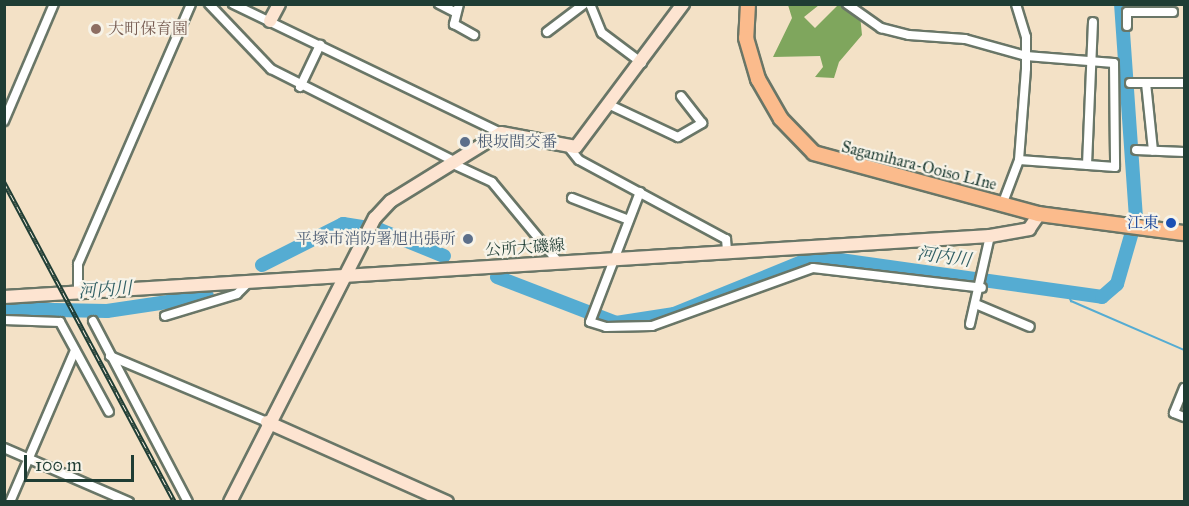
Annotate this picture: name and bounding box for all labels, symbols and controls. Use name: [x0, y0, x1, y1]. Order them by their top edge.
place label: 大町保育園: [108, 19, 188, 39]
marker: 大町保育園: [89, 22, 103, 36]
place label: 根坂間交番: [477, 132, 557, 152]
marker: 根坂間交番: [458, 135, 472, 149]
street label: Sagamihara-Ooiso LIne: [839, 137, 999, 195]
place label: 江東: [1127, 213, 1159, 233]
marker: 江東: [1164, 216, 1178, 230]
place label: 平塚市消防署旭出張所: [296, 229, 456, 249]
marker: 平塚市消防署旭出張所: [461, 232, 475, 246]
street label: 公所大磯線: [484, 236, 566, 260]
water label: 河内川: [916, 243, 972, 271]
water label: 河内川: [77, 277, 133, 303]
scale bar: [27, 443, 136, 481]
text: 100 m: [35, 454, 82, 476]

